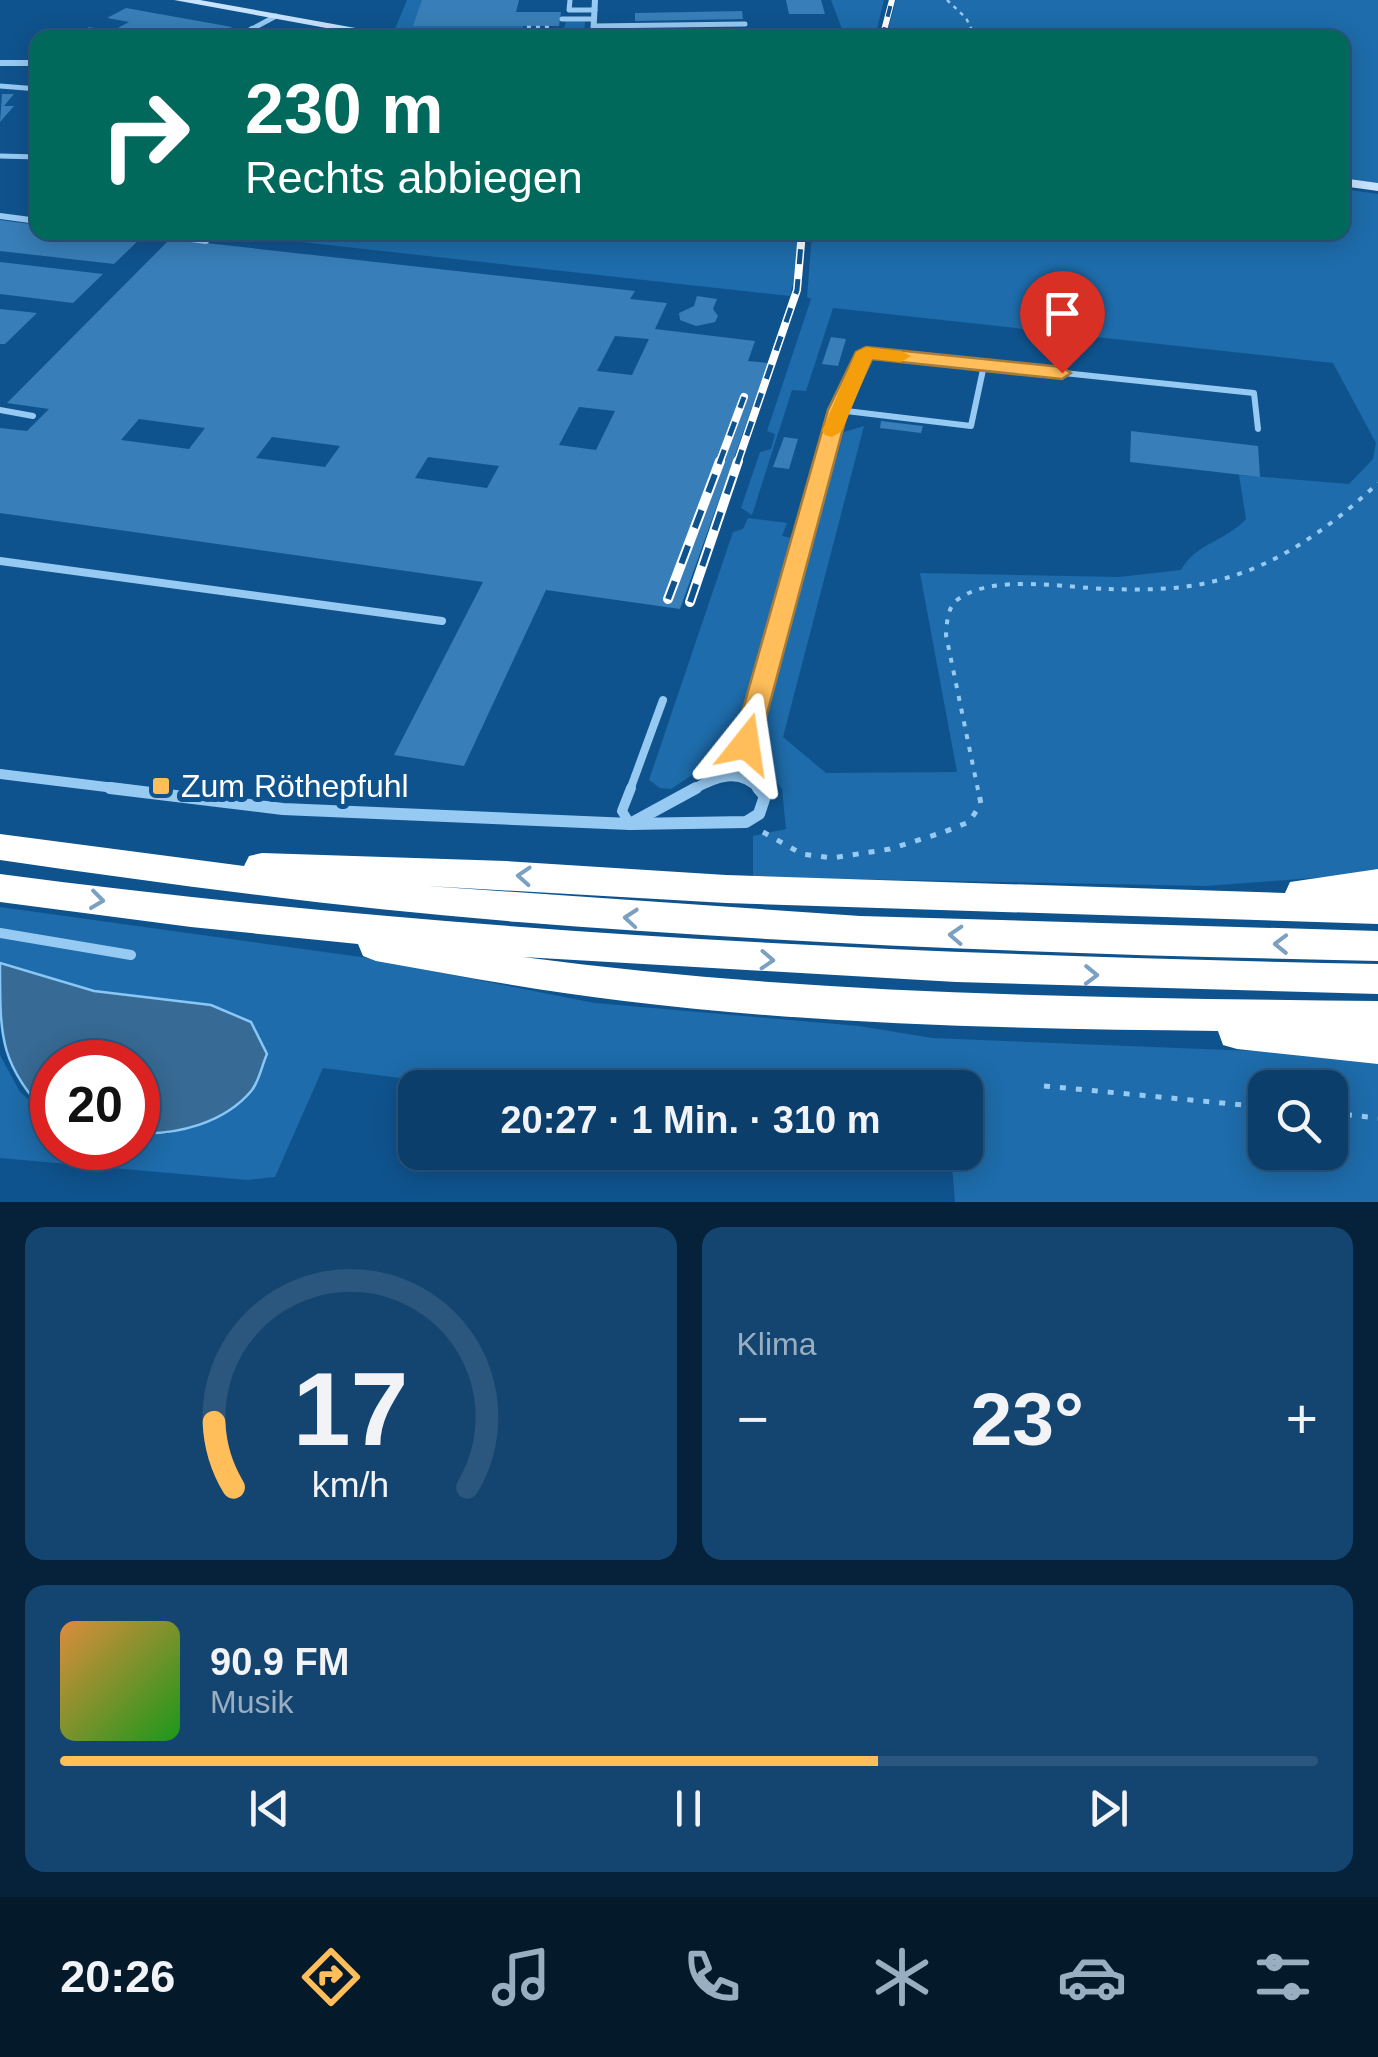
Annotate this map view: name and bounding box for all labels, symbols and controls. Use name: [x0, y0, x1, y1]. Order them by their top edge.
icon: right: [80, 70, 210, 200]
text: 230 m: [245, 70, 443, 148]
text: Rechts abbiegen: [245, 152, 583, 203]
pin: [1020, 271, 1105, 374]
icon: arrive: [1035, 286, 1090, 341]
position arrow: [694, 692, 798, 796]
place label: Zum Röthepfuhl: [181, 768, 409, 804]
marker: Zum Röthepfuhl: [150, 775, 172, 797]
one-way arrow: [515, 866, 531, 887]
one-way arrow: [89, 889, 105, 910]
one-way arrow: [623, 907, 639, 929]
one-way arrow: [947, 925, 963, 946]
one-way arrow: [1272, 933, 1288, 955]
one-way arrow: [759, 949, 775, 970]
one-way arrow: [1084, 964, 1100, 985]
speed limit sign: 20: [30, 1040, 160, 1170]
map controls: [1248, 1070, 1348, 1170]
button: search: [1248, 1070, 1348, 1170]
text: 20:27 · 1 Min. · 310 m: [500, 1099, 881, 1141]
text: Klima: [737, 1326, 817, 1362]
text: 17: [293, 1351, 409, 1467]
text: 23°: [971, 1377, 1084, 1461]
text: −: [737, 1388, 769, 1450]
text: +: [1286, 1388, 1318, 1450]
text: km/h: [312, 1465, 389, 1505]
text: 90.9 FM: [210, 1641, 349, 1683]
text: Musik: [210, 1684, 294, 1720]
icon: previous: [242, 1781, 297, 1836]
icon: pause: [661, 1781, 716, 1836]
icon: next: [1081, 1781, 1136, 1836]
icon: directions: [296, 1942, 366, 2012]
icon: music: [486, 1942, 556, 2012]
icon: phone: [677, 1942, 747, 2012]
icon: climate: [867, 1942, 937, 2012]
icon: car: [1057, 1942, 1127, 2012]
icon: filters: [1248, 1942, 1318, 2012]
text: 20:26: [60, 1951, 175, 2002]

